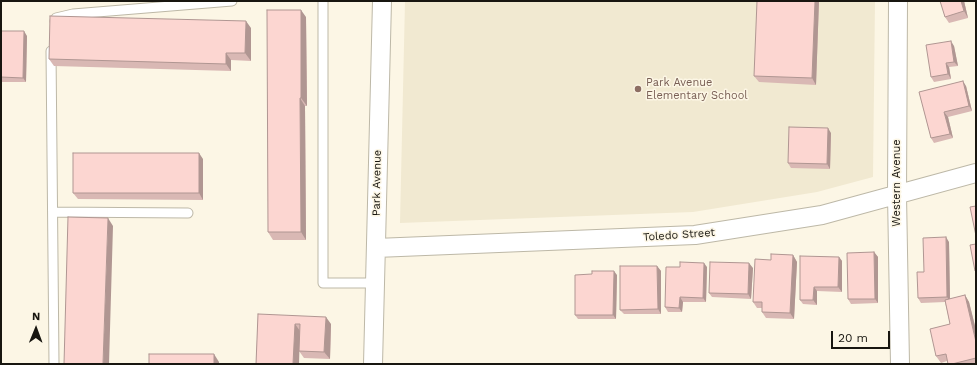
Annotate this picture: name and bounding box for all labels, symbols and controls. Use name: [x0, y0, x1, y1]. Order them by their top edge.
place label: Park Avenue Elementary School: [646, 76, 748, 102]
marker: Park Avenue Elementary School: [633, 84, 643, 94]
street label: Western Avenue: [890, 139, 904, 227]
street label: Park Avenue: [370, 150, 384, 216]
street label: Toledo Street: [643, 226, 715, 244]
north arrow: [16, 309, 56, 349]
text: N: [32, 310, 40, 323]
scale bar: [833, 323, 892, 349]
text: 20 m: [838, 331, 868, 345]

